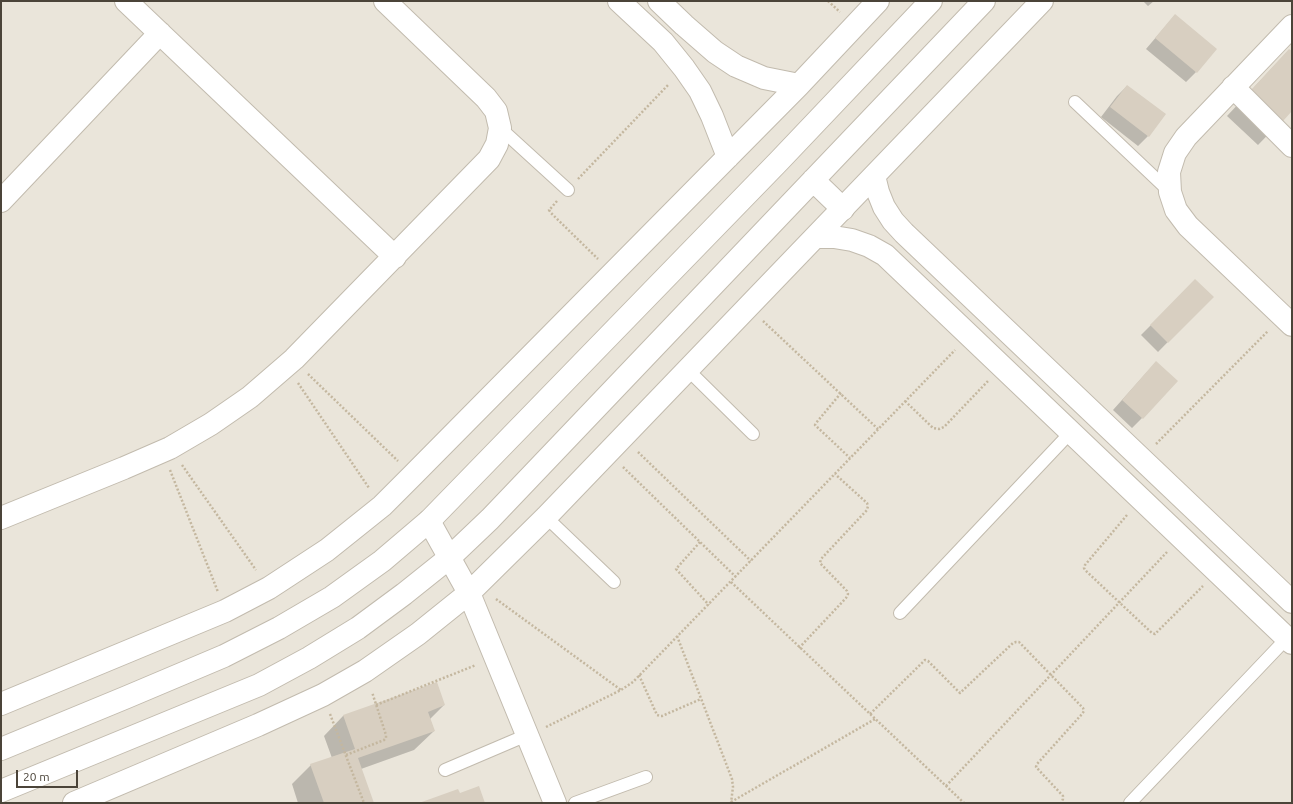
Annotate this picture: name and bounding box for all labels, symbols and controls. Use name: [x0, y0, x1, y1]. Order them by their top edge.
scale bar: [18, 762, 80, 788]
text: 20 m: [23, 770, 50, 783]

